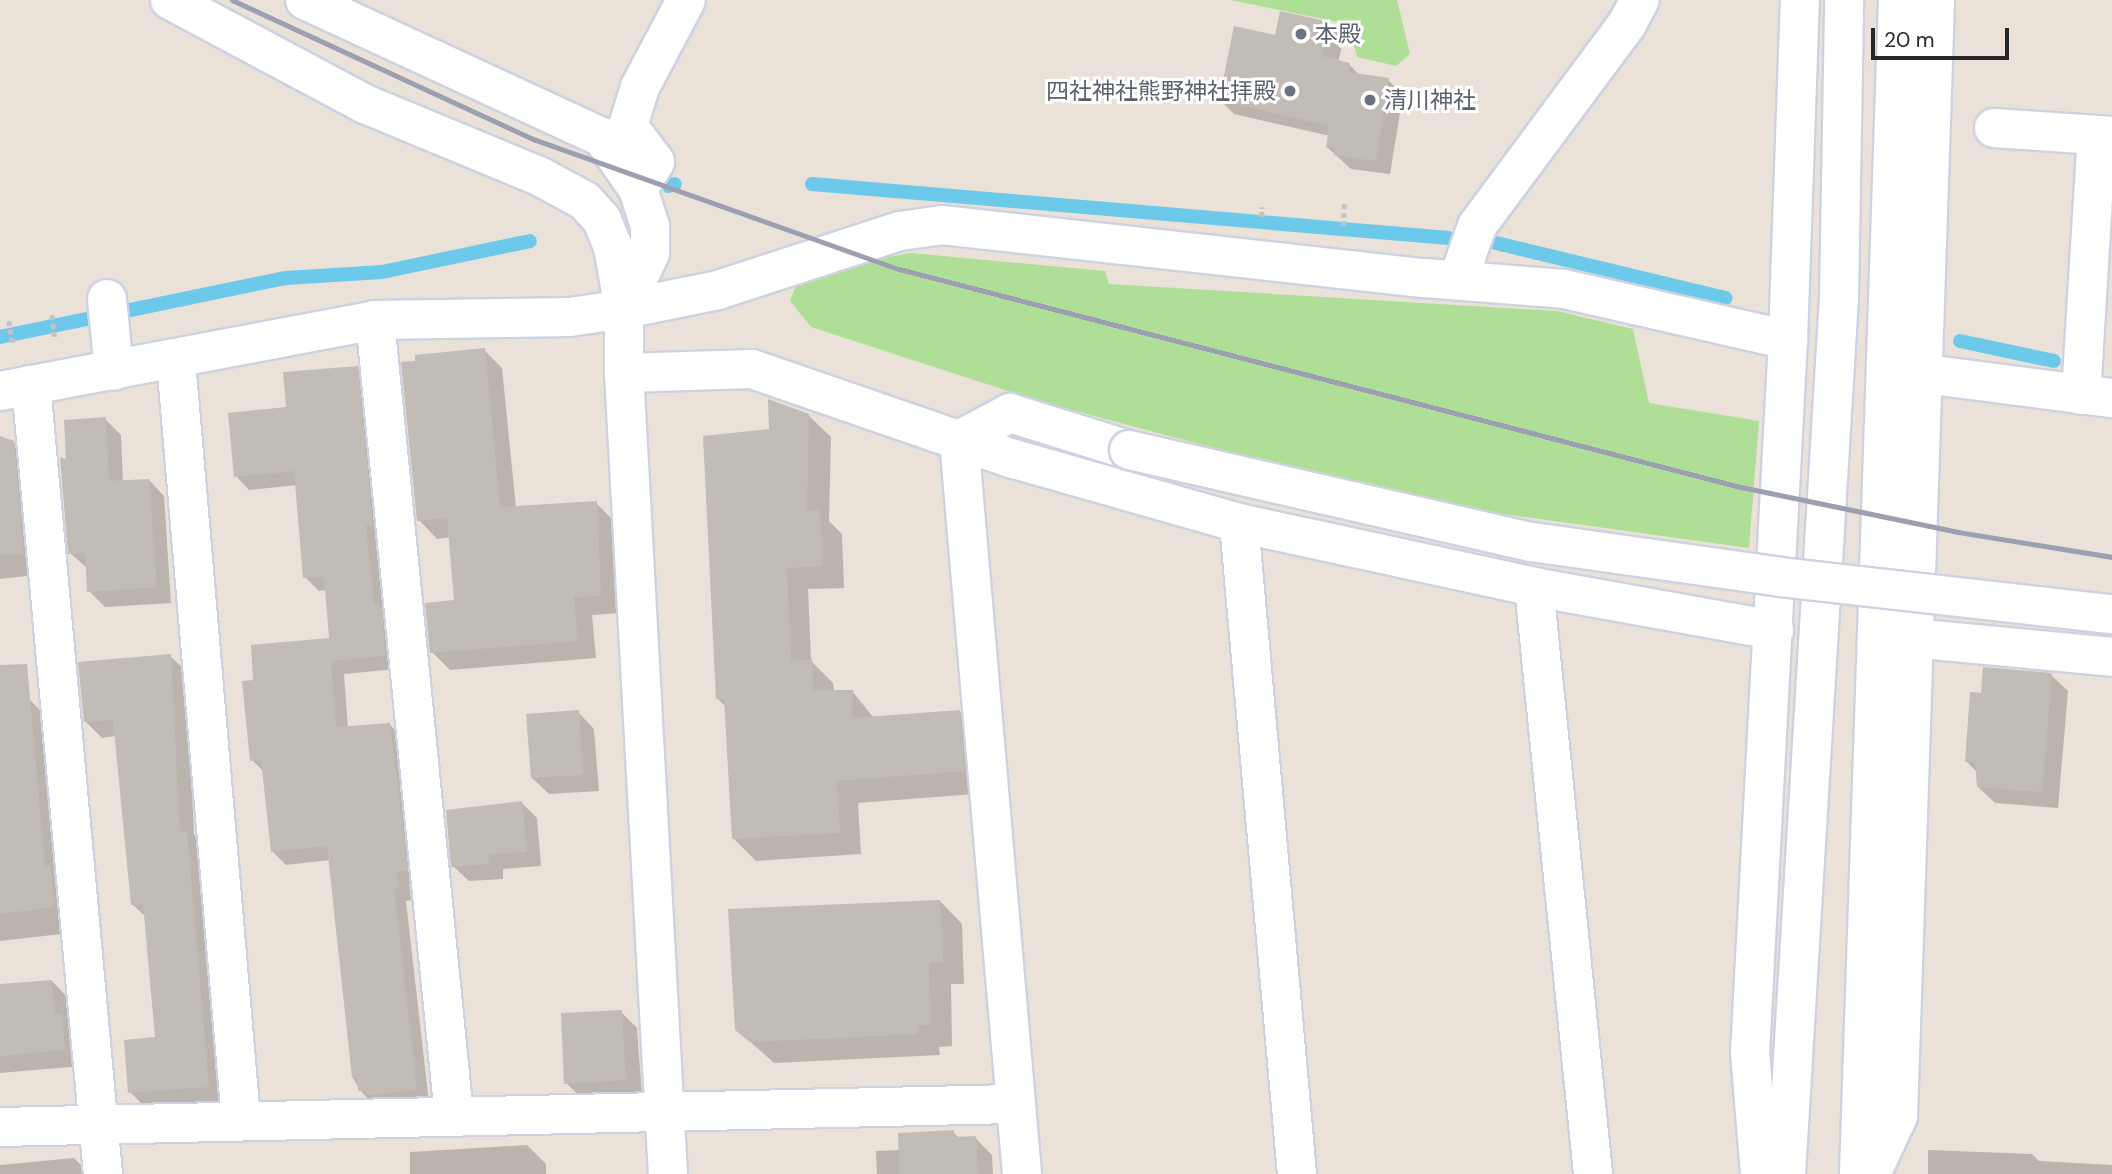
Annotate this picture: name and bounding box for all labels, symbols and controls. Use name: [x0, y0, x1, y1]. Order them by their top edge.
scale bar: [1874, 14, 2012, 58]
place label: 本殿: [1315, 20, 1361, 48]
marker: 本殿: [1293, 26, 1309, 42]
text: 20 m: [1884, 26, 1935, 54]
place label: 四社神社熊野神社拝殿: [1046, 77, 1276, 105]
marker: 四社神社熊野神社拝殿: [1282, 83, 1298, 99]
place label: 清川神社: [1384, 86, 1476, 114]
marker: 清川神社: [1362, 92, 1378, 108]

